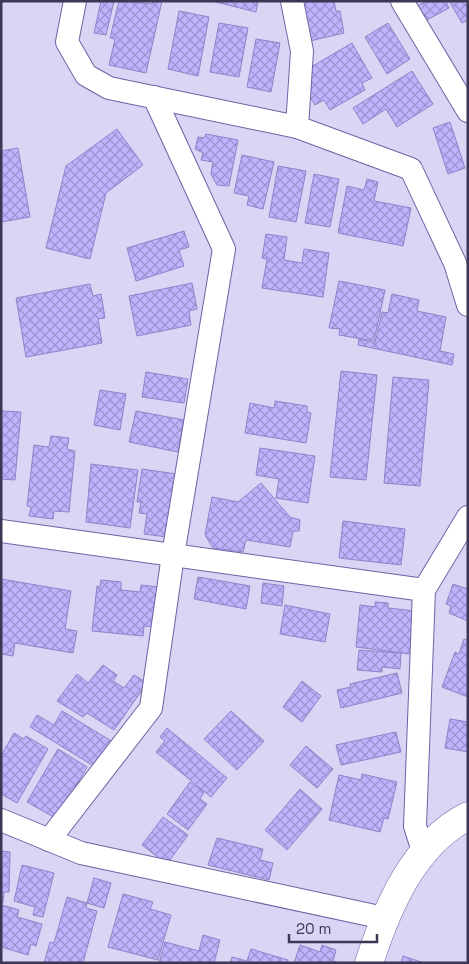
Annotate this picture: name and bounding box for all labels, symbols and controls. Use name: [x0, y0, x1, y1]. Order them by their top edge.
scale bar: [289, 912, 376, 944]
text: 20 m: [296, 919, 331, 938]

